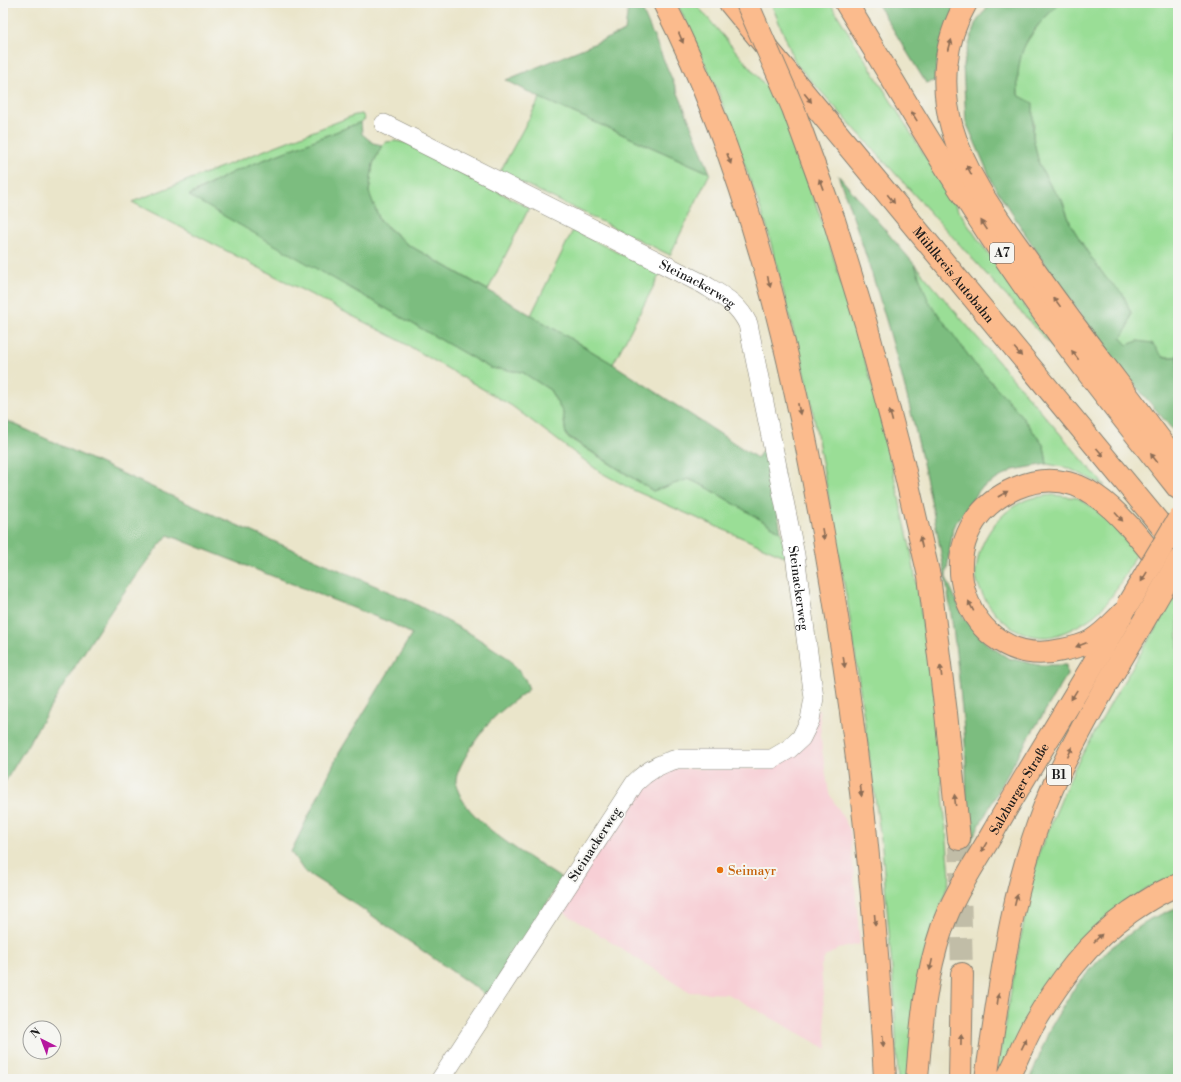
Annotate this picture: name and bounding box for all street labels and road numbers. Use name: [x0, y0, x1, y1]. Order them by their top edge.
street label: Mühlkreis Autobahn: [909, 224, 998, 327]
road number: A7: [990, 243, 1014, 263]
street label: Steinackerweg: [656, 256, 739, 312]
street label: Steinackerweg: [784, 544, 812, 632]
street label: Salzburger Straße: [986, 740, 1053, 838]
road number: B1: [1047, 765, 1071, 785]
street label: Steinackerweg: [565, 804, 625, 885]

